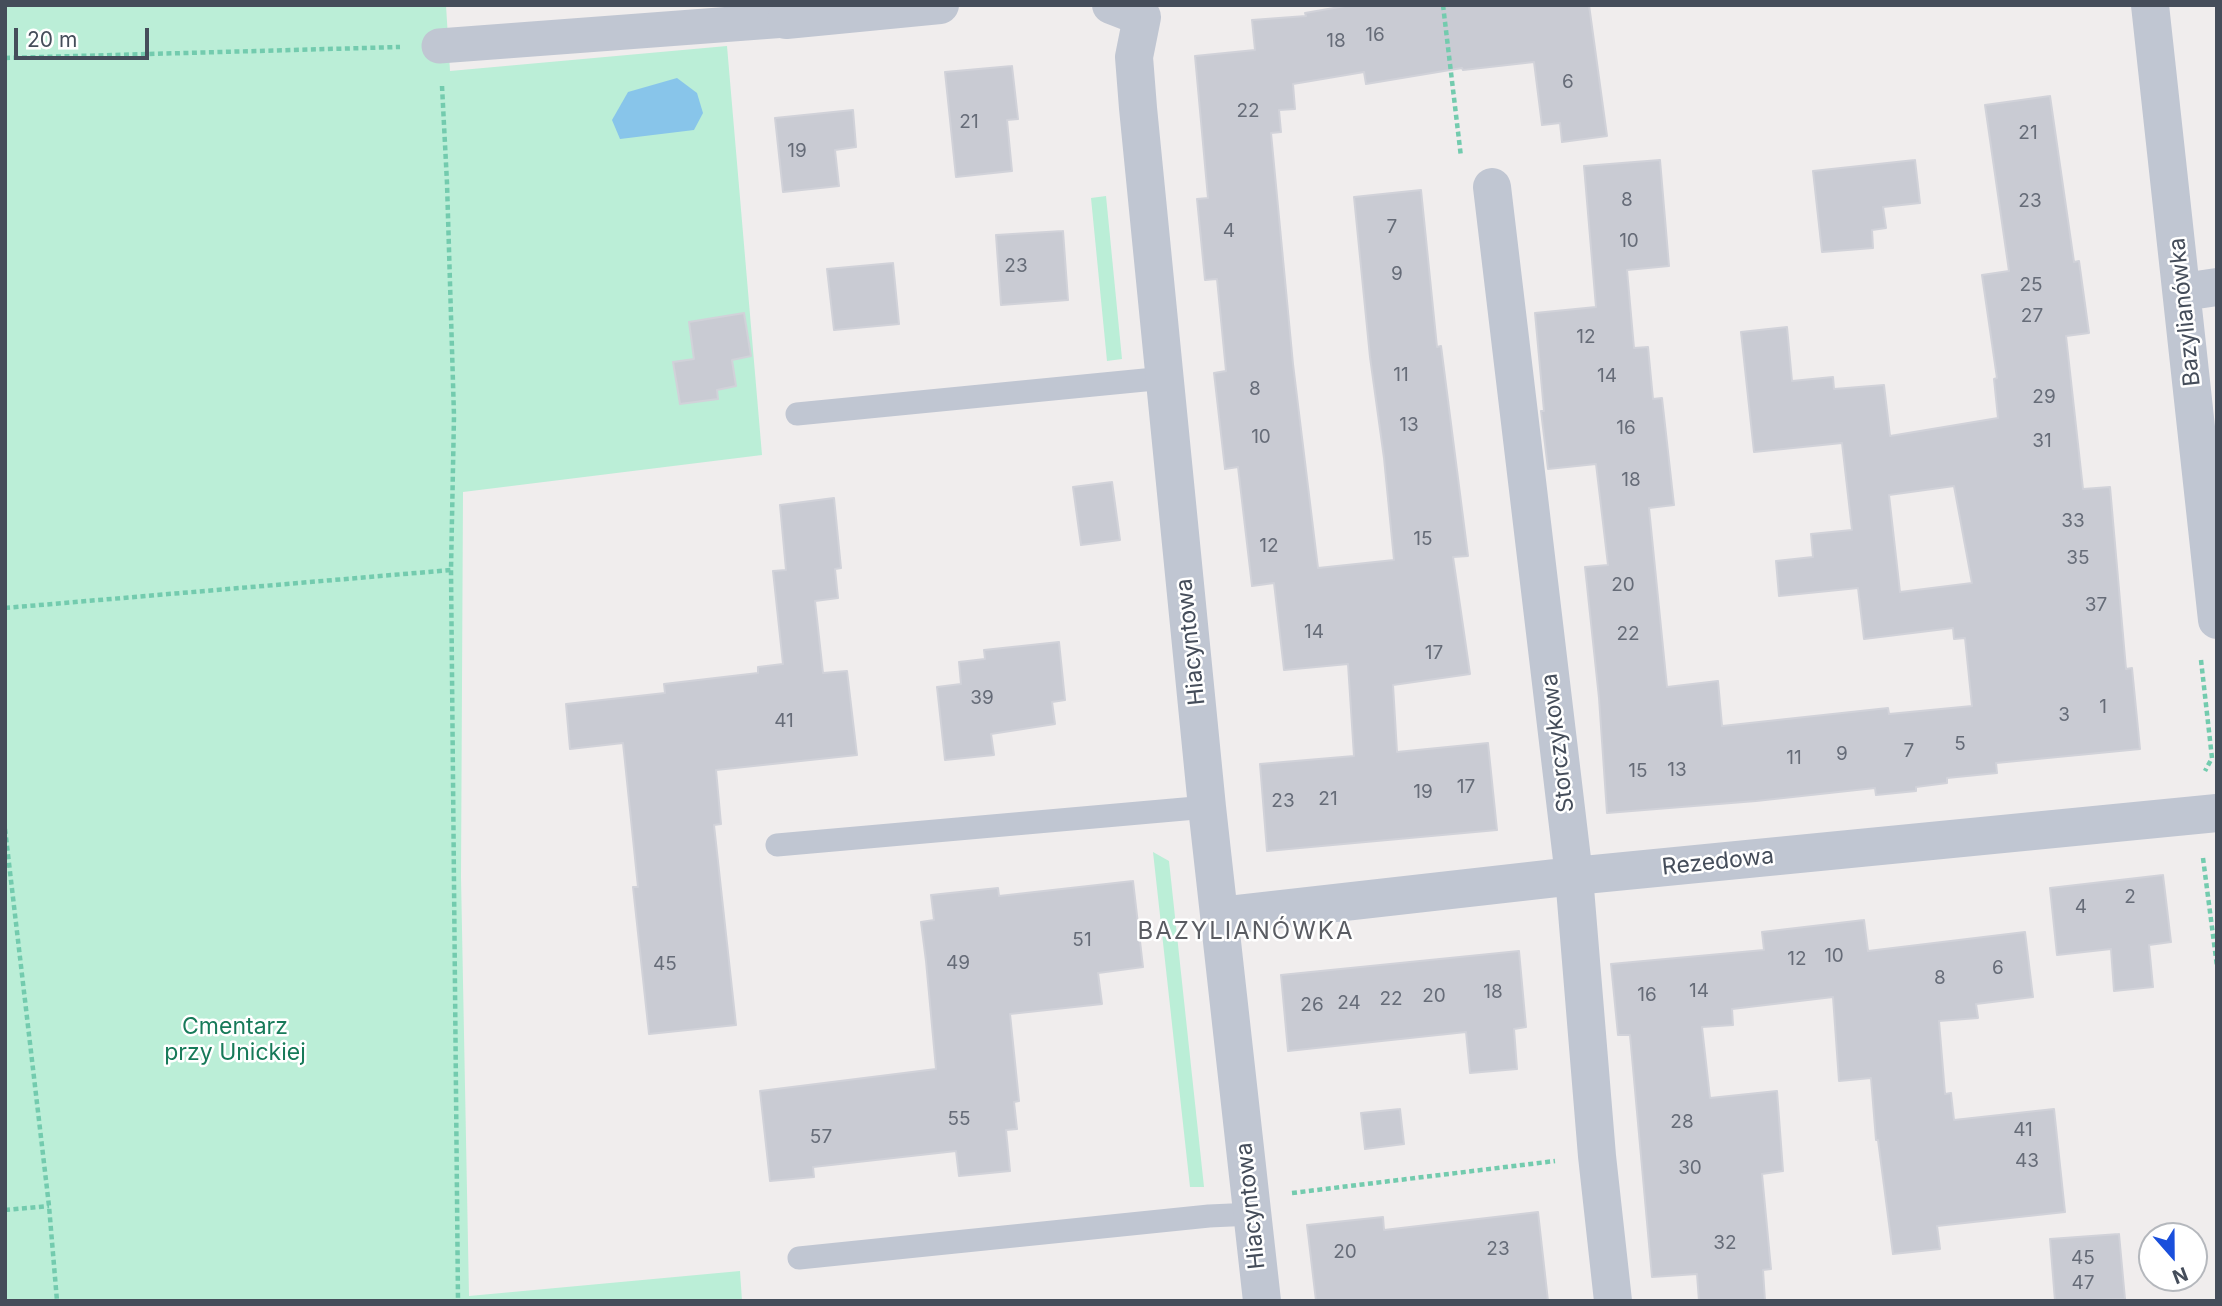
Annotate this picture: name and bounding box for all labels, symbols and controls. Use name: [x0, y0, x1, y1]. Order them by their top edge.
scale bar: [18, 14, 152, 58]
house number: 16: [1365, 24, 1385, 46]
text: 20 m: [27, 27, 77, 52]
house number: 18: [1326, 30, 1346, 52]
house number: 6: [1562, 71, 1574, 93]
house number: 22: [1236, 100, 1260, 122]
house number: 21: [959, 111, 979, 133]
house number: 21: [2018, 122, 2038, 144]
house number: 19: [787, 140, 807, 162]
house number: 8: [1621, 189, 1633, 211]
house number: 23: [2018, 190, 2042, 212]
house number: 7: [1387, 216, 1397, 238]
house number: 4: [1223, 220, 1235, 242]
house number: 10: [1619, 230, 1639, 252]
street label: Bazylianówka: [2163, 236, 2207, 388]
house number: 23: [1004, 255, 1028, 277]
house number: 9: [1391, 263, 1403, 285]
house number: 25: [2019, 274, 2043, 296]
house number: 27: [2021, 305, 2043, 327]
house number: 12: [1576, 326, 1596, 348]
house number: 11: [1393, 364, 1409, 386]
house number: 14: [1597, 365, 1617, 387]
house number: 8: [1249, 378, 1261, 400]
house number: 29: [2032, 386, 2056, 408]
house number: 13: [1399, 414, 1419, 436]
house number: 16: [1616, 417, 1636, 439]
house number: 10: [1251, 426, 1271, 448]
house number: 31: [2032, 430, 2052, 452]
house number: 18: [1621, 469, 1641, 491]
house number: 33: [2061, 510, 2085, 532]
house number: 15: [1413, 528, 1433, 550]
house number: 12: [1259, 535, 1279, 557]
house number: 35: [2066, 547, 2090, 569]
house number: 20: [1611, 574, 1635, 596]
street label: Hiacyntowa: [1171, 577, 1211, 707]
house number: 37: [2085, 594, 2107, 616]
house number: 14: [1304, 621, 1324, 643]
house number: 22: [1616, 623, 1640, 645]
house number: 17: [1425, 642, 1443, 664]
street label: Storczykowa: [1536, 672, 1580, 814]
house number: 39: [970, 687, 994, 709]
house number: 1: [2099, 696, 2107, 718]
house number: 3: [2058, 704, 2070, 726]
house number: 41: [774, 710, 794, 732]
house number: 5: [1954, 733, 1966, 755]
house number: 7: [1904, 740, 1914, 762]
house number: 9: [1836, 743, 1848, 765]
house number: 11: [1786, 747, 1802, 769]
house number: 13: [1667, 759, 1687, 781]
house number: 15: [1628, 760, 1648, 782]
house number: 17: [1457, 776, 1475, 798]
house number: 19: [1413, 781, 1433, 803]
house number: 21: [1318, 788, 1338, 810]
house number: 23: [1271, 790, 1295, 812]
street label: Rezedowa: [1661, 842, 1775, 882]
house number: 2: [2124, 886, 2136, 908]
house number: 4: [2075, 896, 2087, 918]
district label: BAZYLIANÓWKA: [1139, 918, 1353, 946]
house number: 51: [1072, 929, 1092, 951]
house number: 10: [1824, 945, 1844, 967]
house number: 12: [1787, 948, 1807, 970]
house number: 49: [946, 952, 970, 974]
house number: 45: [653, 953, 677, 975]
house number: 6: [1992, 957, 2004, 979]
house number: 8: [1934, 967, 1946, 989]
house number: 14: [1689, 980, 1709, 1002]
house number: 18: [1483, 981, 1503, 1003]
house number: 16: [1637, 984, 1657, 1006]
house number: 20: [1422, 985, 1446, 1007]
house number: 22: [1379, 988, 1403, 1010]
house number: 24: [1337, 992, 1361, 1014]
house number: 26: [1300, 994, 1324, 1016]
park label: Cmentarz przy Unickiej: [164, 1013, 306, 1067]
house number: 55: [947, 1108, 971, 1130]
house number: 28: [1670, 1111, 1694, 1133]
house number: 41: [2013, 1119, 2033, 1141]
house number: 57: [810, 1126, 832, 1148]
street label: Hiacyntowa: [1231, 1141, 1271, 1271]
house number: 43: [2015, 1150, 2039, 1172]
house number: 30: [1678, 1157, 1702, 1179]
north arrow: [2138, 1222, 2208, 1292]
house number: 32: [1713, 1232, 1737, 1254]
house number: 23: [1486, 1238, 1510, 1260]
house number: 20: [1333, 1241, 1357, 1263]
house number: 45: [2071, 1247, 2095, 1269]
text: N: [2169, 1262, 2191, 1289]
house number: 47: [2071, 1272, 2095, 1294]

